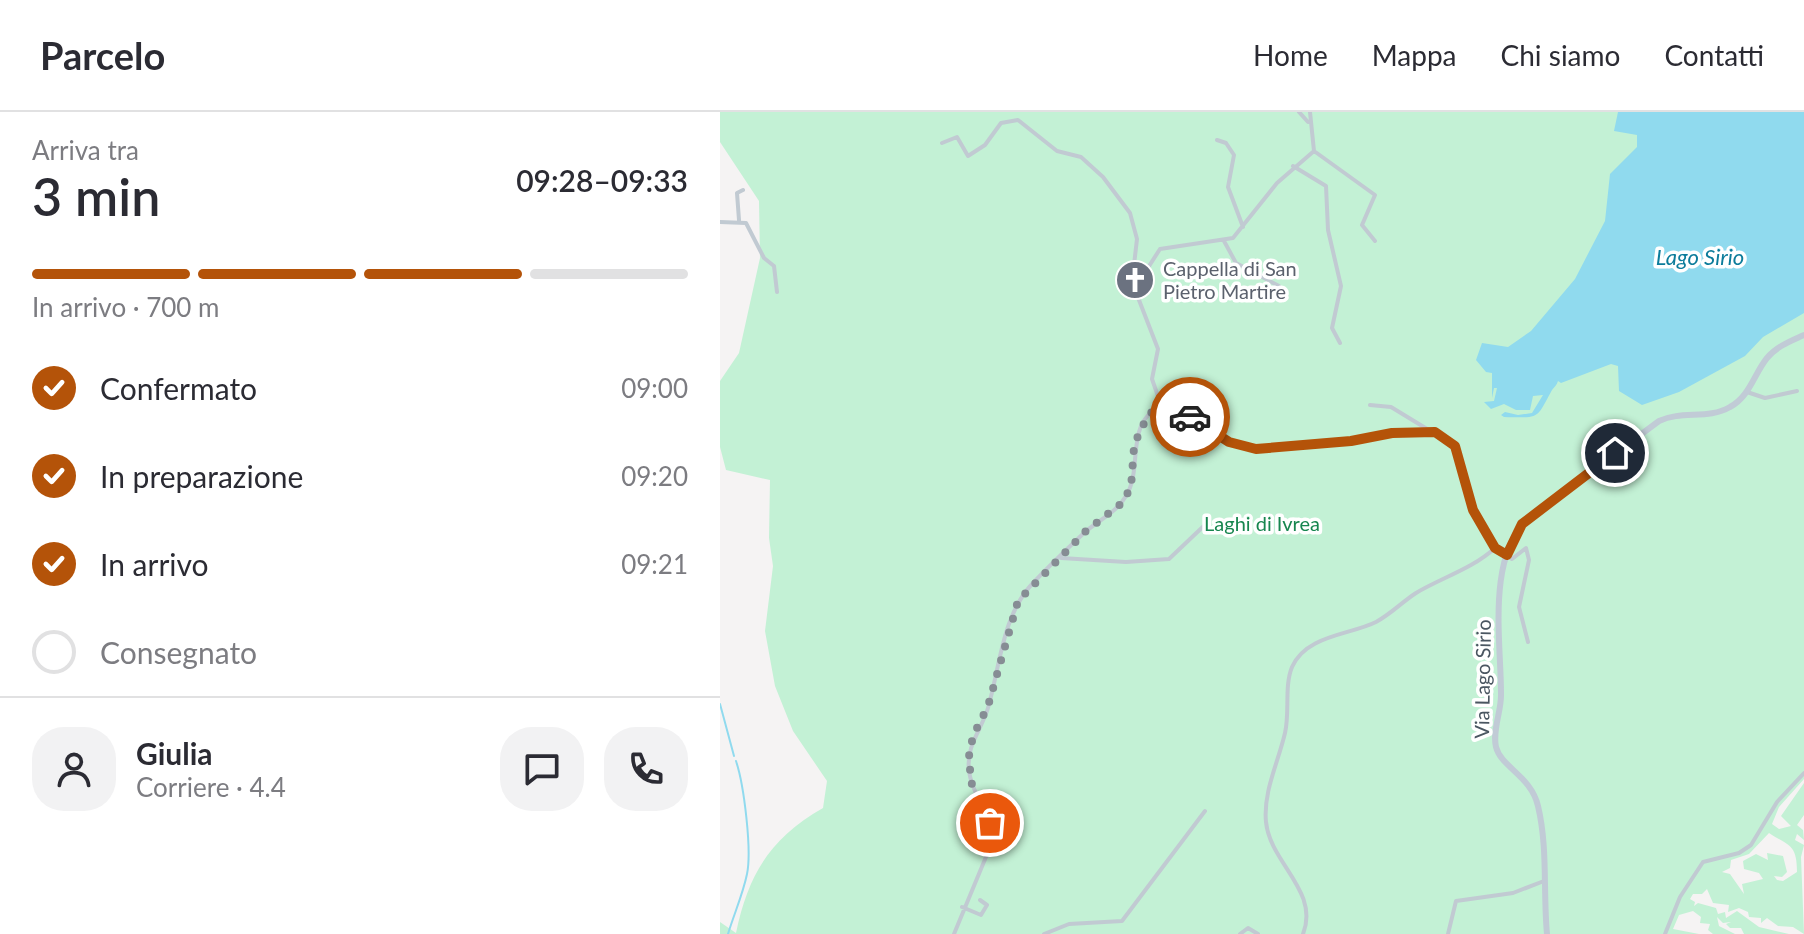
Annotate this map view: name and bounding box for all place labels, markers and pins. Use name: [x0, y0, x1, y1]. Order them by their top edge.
place label: Cappella di San Pietro Martire: [1163, 256, 1297, 303]
church icon: Cappella di San Pietro Martire: [1114, 259, 1156, 301]
pin: [1581, 419, 1649, 487]
pin: [956, 789, 1024, 857]

